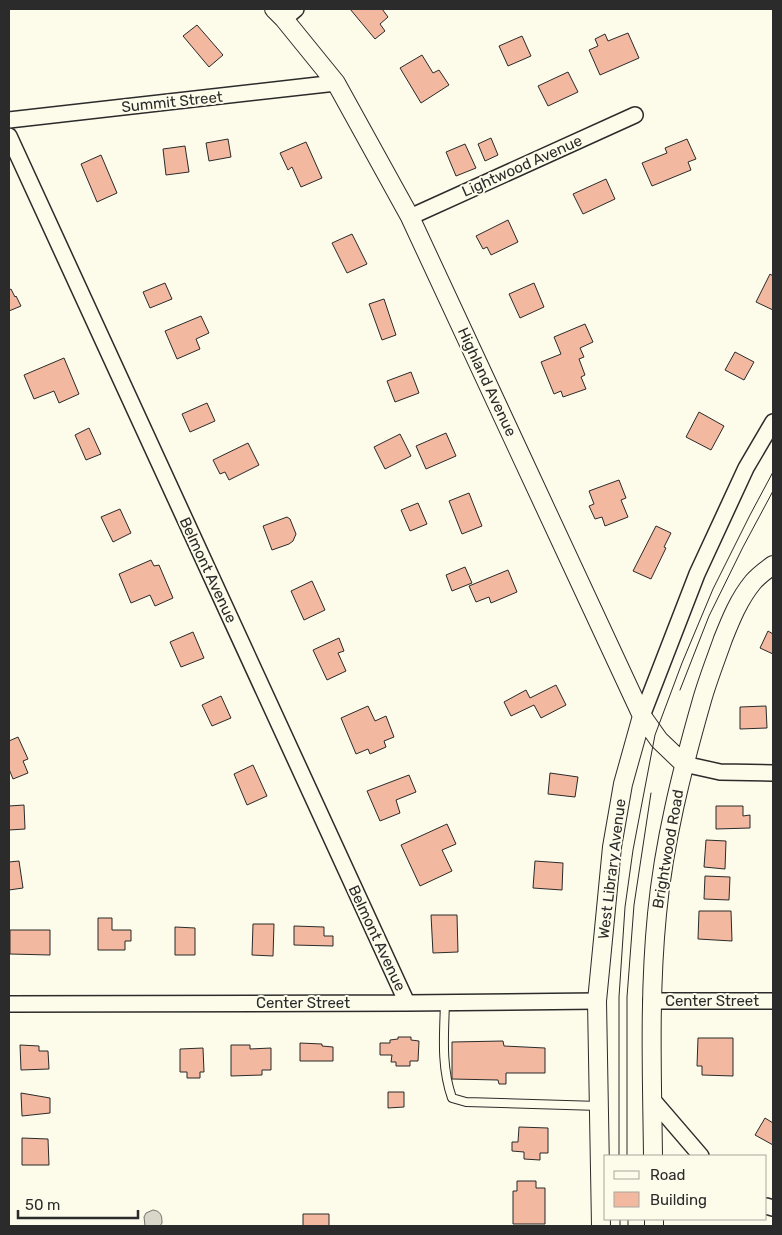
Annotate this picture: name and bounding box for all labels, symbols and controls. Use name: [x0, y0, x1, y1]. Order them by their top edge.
street label: Summit Street: [121, 88, 224, 116]
street label: Lightwood Avenue: [459, 131, 585, 201]
street label: Highland Avenue: [454, 325, 520, 439]
street label: Belmont Avenue: [176, 514, 240, 626]
street label: Brightwood Road: [649, 788, 687, 910]
street label: West Library Avenue: [594, 798, 630, 940]
street label: Belmont Avenue: [345, 882, 409, 994]
street label: Center Street: [665, 992, 759, 1010]
street label: Center Street: [256, 994, 350, 1012]
legend: [604, 1155, 767, 1220]
text: Road: [650, 1166, 686, 1184]
scale bar: [18, 1188, 138, 1220]
text: Building: [650, 1191, 707, 1209]
text: 50 m: [25, 1196, 60, 1214]

